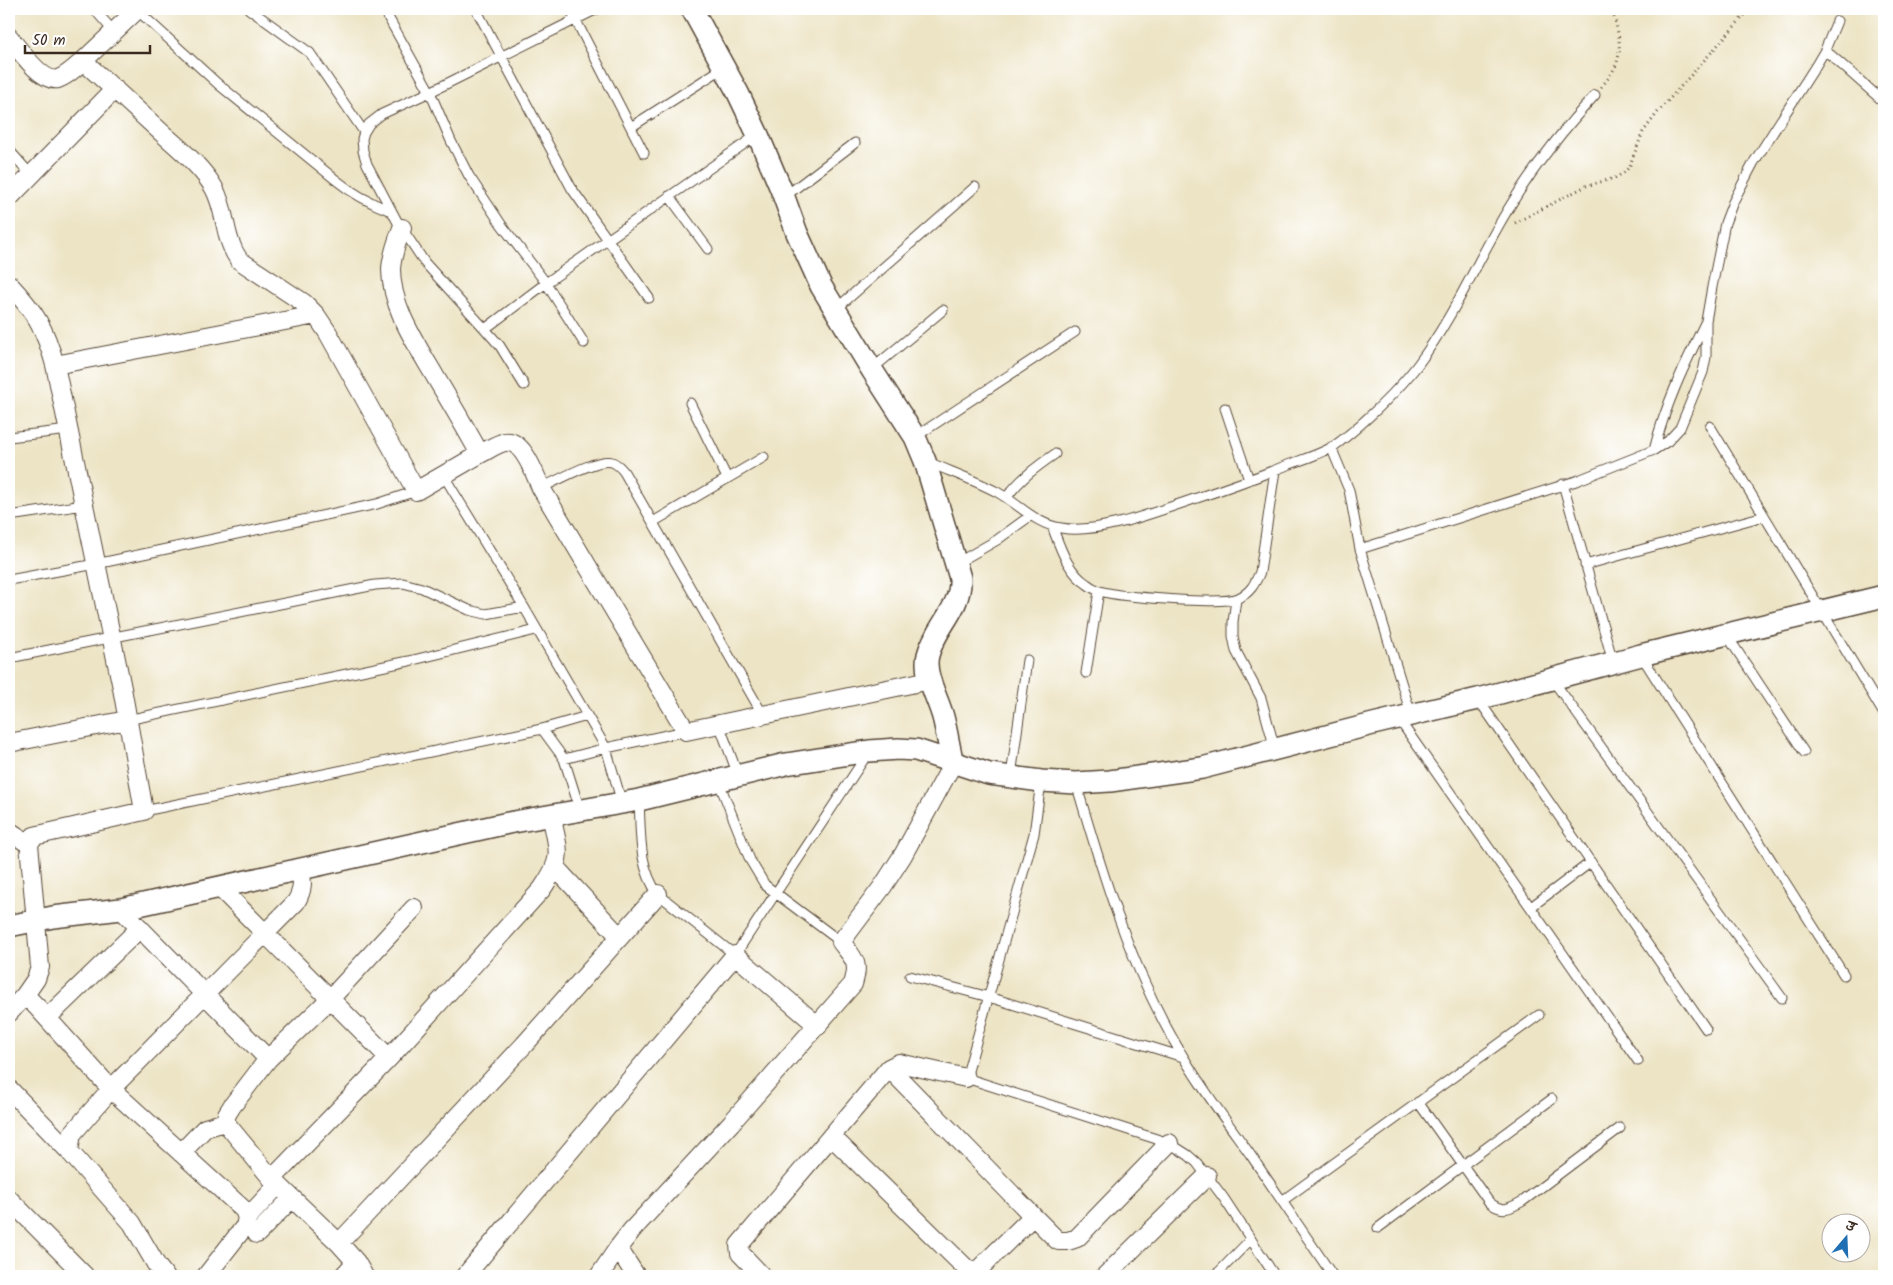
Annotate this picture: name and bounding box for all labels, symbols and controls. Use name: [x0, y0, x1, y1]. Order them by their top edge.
scale bar: [25, 22, 150, 54]
text: 50 m: [32, 29, 66, 53]
north arrow: [1820, 1212, 1870, 1262]
text: उ: [1842, 1215, 1861, 1240]

